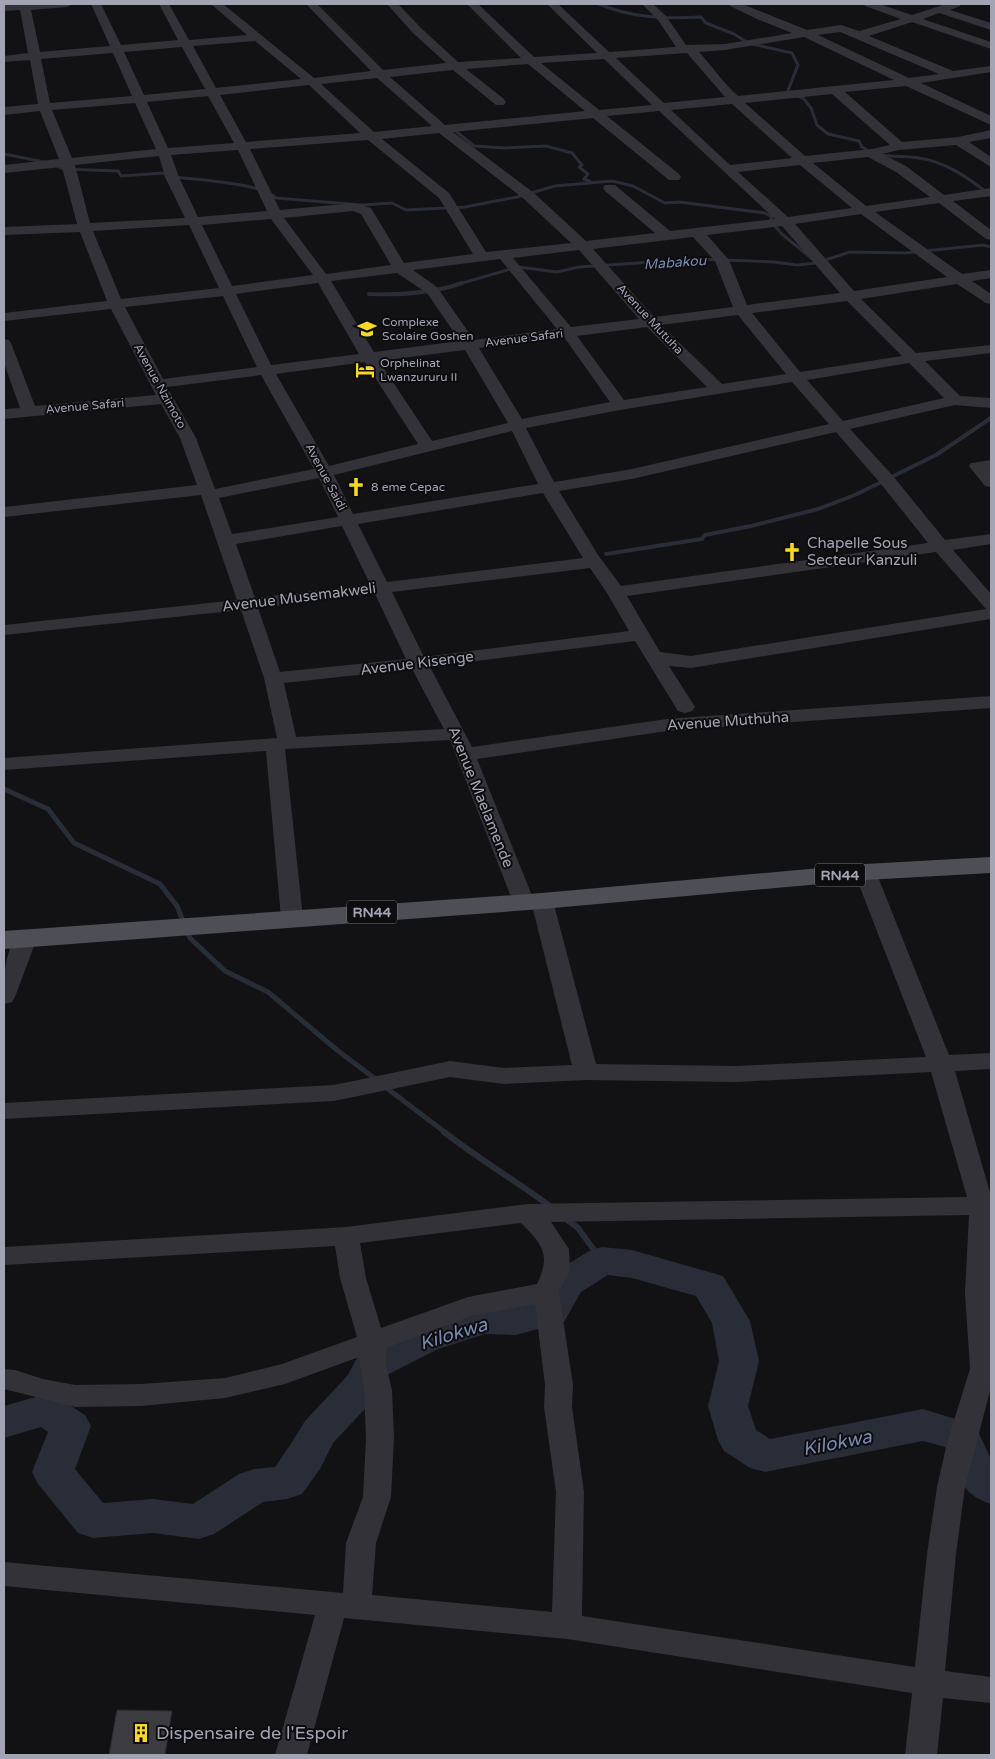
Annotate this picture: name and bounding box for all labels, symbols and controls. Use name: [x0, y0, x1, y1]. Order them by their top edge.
water label: Mabakou: [643, 252, 708, 273]
street label: Avenue Mutuha: [614, 281, 686, 357]
place label: Complexe Scolaire Goshen: [382, 315, 474, 343]
school or university icon: Complexe Scolaire Goshen: [356, 318, 378, 340]
street label: Avenue Safari: [484, 326, 564, 350]
street label: Avenue Nzimoto: [131, 341, 189, 431]
place label: Orphelinat Lwanzururu II: [380, 356, 457, 384]
hotel icon: Orphelinat Lwanzururu II: [354, 359, 376, 381]
street label: Avenue Safari: [45, 396, 125, 416]
street label: Avenue Saidi: [303, 441, 349, 513]
church icon: 8 eme Cepac: [345, 476, 367, 498]
place label: 8 eme Cepac: [371, 480, 445, 494]
place label: Chapelle Sous Secteur Kanzuli: [807, 534, 917, 569]
church icon: Chapelle Sous Secteur Kanzuli: [781, 541, 803, 563]
street label: Avenue Musemakweli: [221, 579, 377, 615]
street label: Avenue Kisenge: [359, 647, 475, 679]
street label: Avenue Muthuha: [666, 708, 790, 734]
street label: Avenue Maelamende: [444, 724, 518, 870]
road number: RN44: [815, 864, 865, 886]
road number: RN44: [347, 900, 397, 924]
water label: Kilokwa: [417, 1313, 491, 1355]
water label: Kilokwa: [801, 1425, 875, 1460]
building icon: Dispensaire de l'Espoir: [130, 1722, 152, 1744]
place label: Dispensaire de l'Espoir: [156, 1722, 348, 1744]

